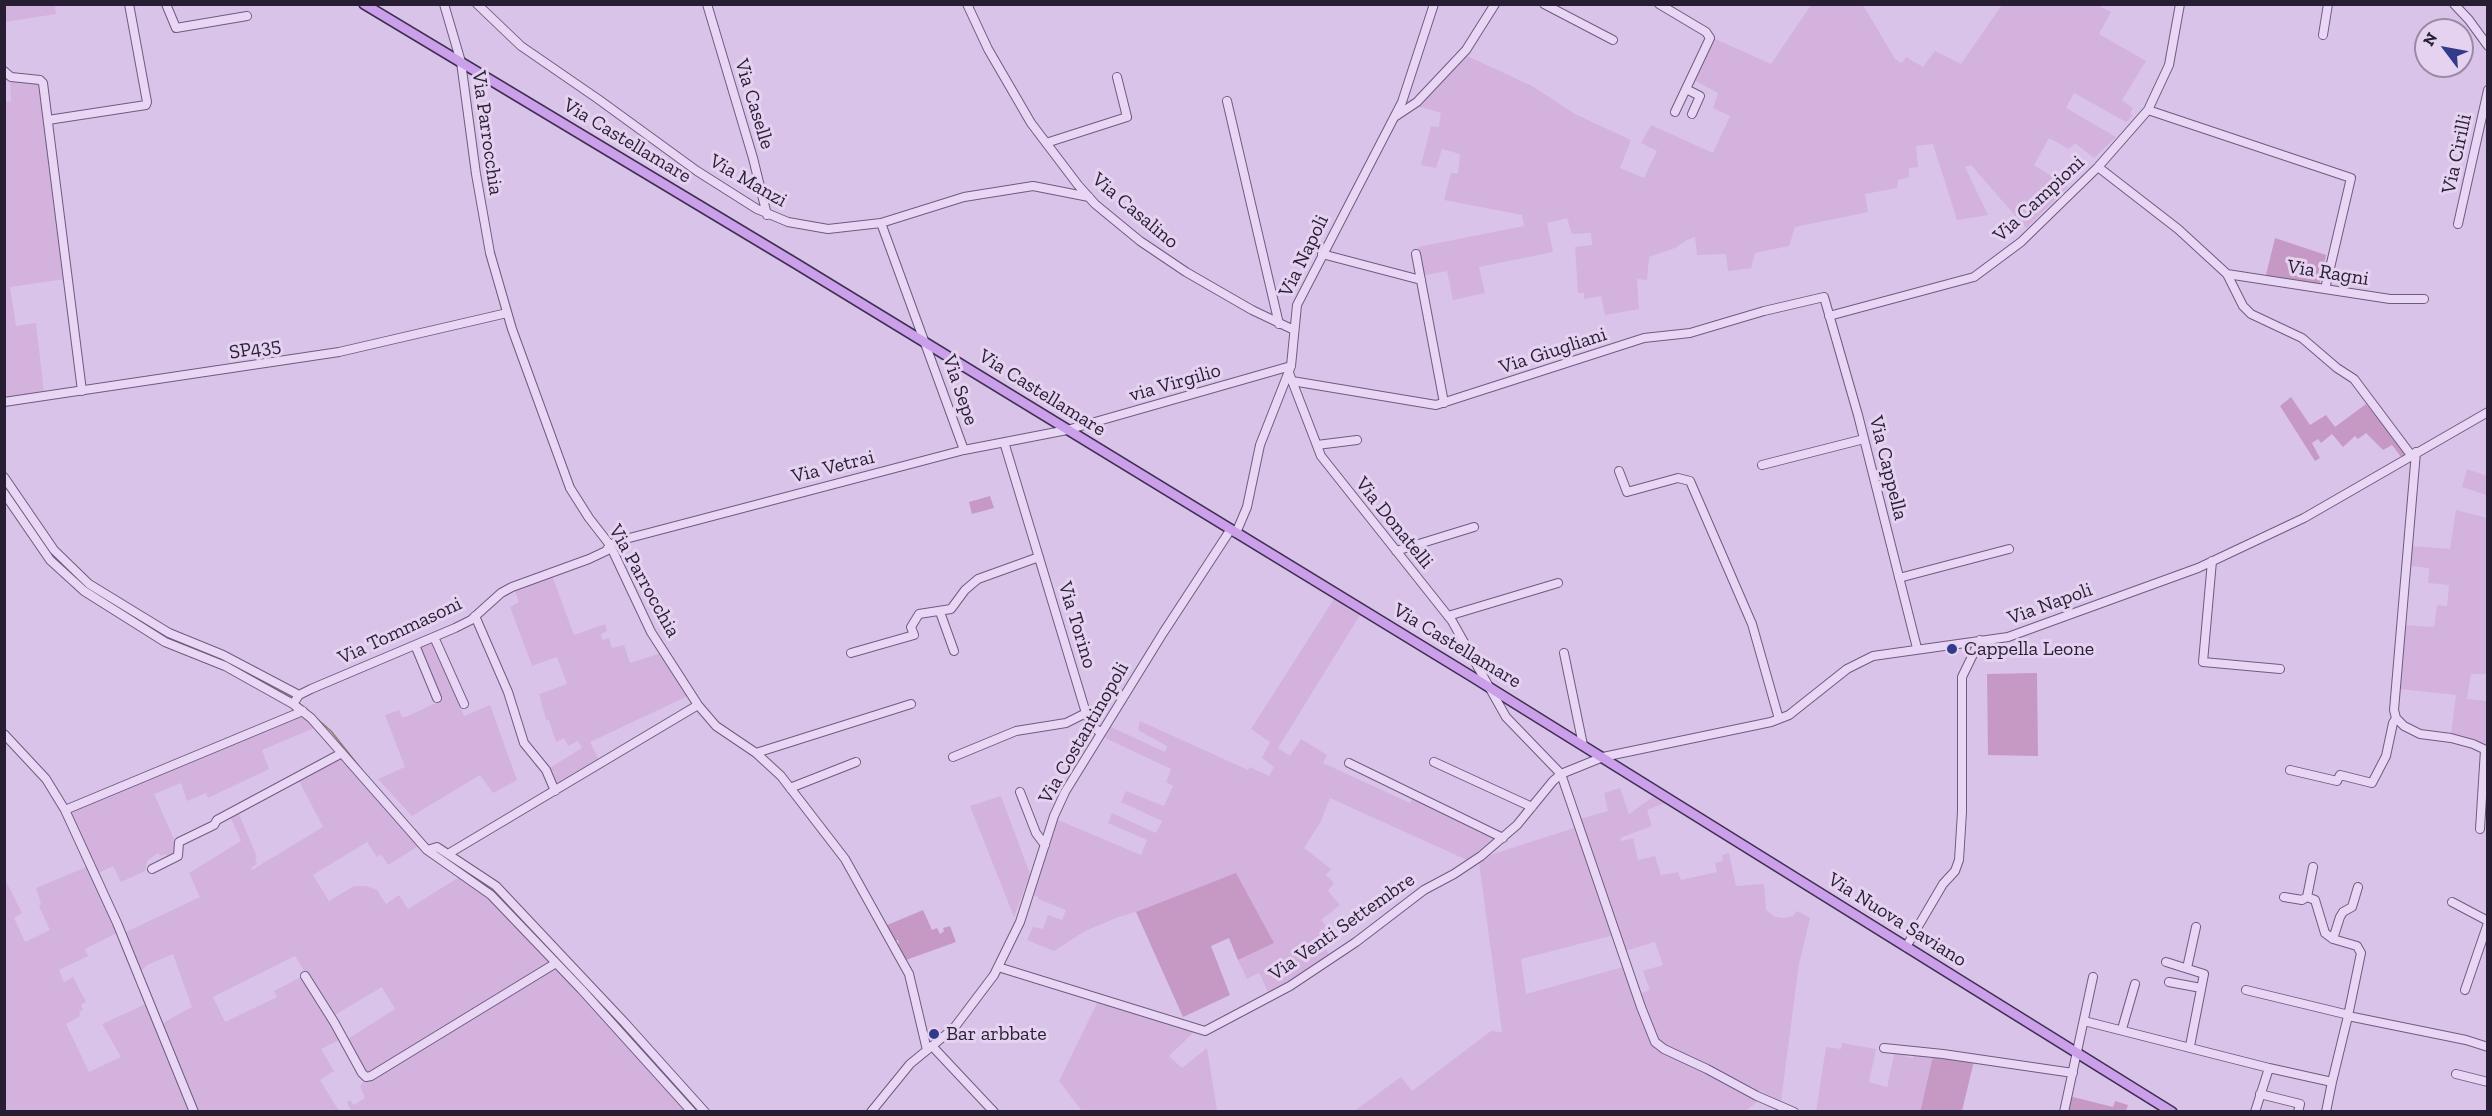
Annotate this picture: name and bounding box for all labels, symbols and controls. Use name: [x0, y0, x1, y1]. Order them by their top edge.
north arrow: [2414, 18, 2474, 78]
text: N: [2419, 29, 2441, 49]
street label: Via Caselle: [729, 56, 779, 152]
street label: Via Parrocchia: [466, 69, 508, 197]
street label: Via Castellamare: [558, 93, 696, 189]
street label: Via Cirilli: [2437, 112, 2477, 196]
street label: Via Manzi: [705, 149, 791, 213]
street label: Via Campioni: [1988, 151, 2090, 247]
street label: Via Casalino: [1087, 168, 1183, 254]
street label: Via Napoli: [1274, 211, 1334, 301]
street label: Via Ragni: [2285, 255, 2371, 291]
street label: Via Giugliani: [1496, 322, 1610, 380]
street label: SP435: [227, 333, 283, 365]
street label: Via Castellamare: [974, 344, 1110, 442]
street label: Via Sepe: [937, 352, 983, 428]
street label: via Virgilio: [1126, 358, 1224, 408]
street label: Via Cappella: [1863, 413, 1913, 523]
street label: Via Vetrai: [789, 445, 877, 489]
street label: Via Donatelli: [1350, 472, 1438, 574]
street label: Via Parrocchia: [603, 520, 685, 642]
street label: Via Napoli: [2004, 578, 2096, 630]
street label: Via Torino: [1052, 579, 1102, 671]
street label: Via Tommasoni: [334, 592, 466, 670]
street label: Via Castellamare: [1388, 598, 1526, 694]
place label: Cappella Leone: [1964, 637, 2094, 661]
marker: Cappella Leone: [1945, 642, 1959, 656]
street label: Via Costantinopoli: [1034, 658, 1134, 808]
street label: Via Venti Settembre: [1264, 868, 1420, 986]
street label: Via Nuova Saviano: [1823, 868, 1971, 972]
place label: Bar arbbate: [946, 1022, 1047, 1046]
marker: Bar arbbate: [927, 1027, 941, 1041]

